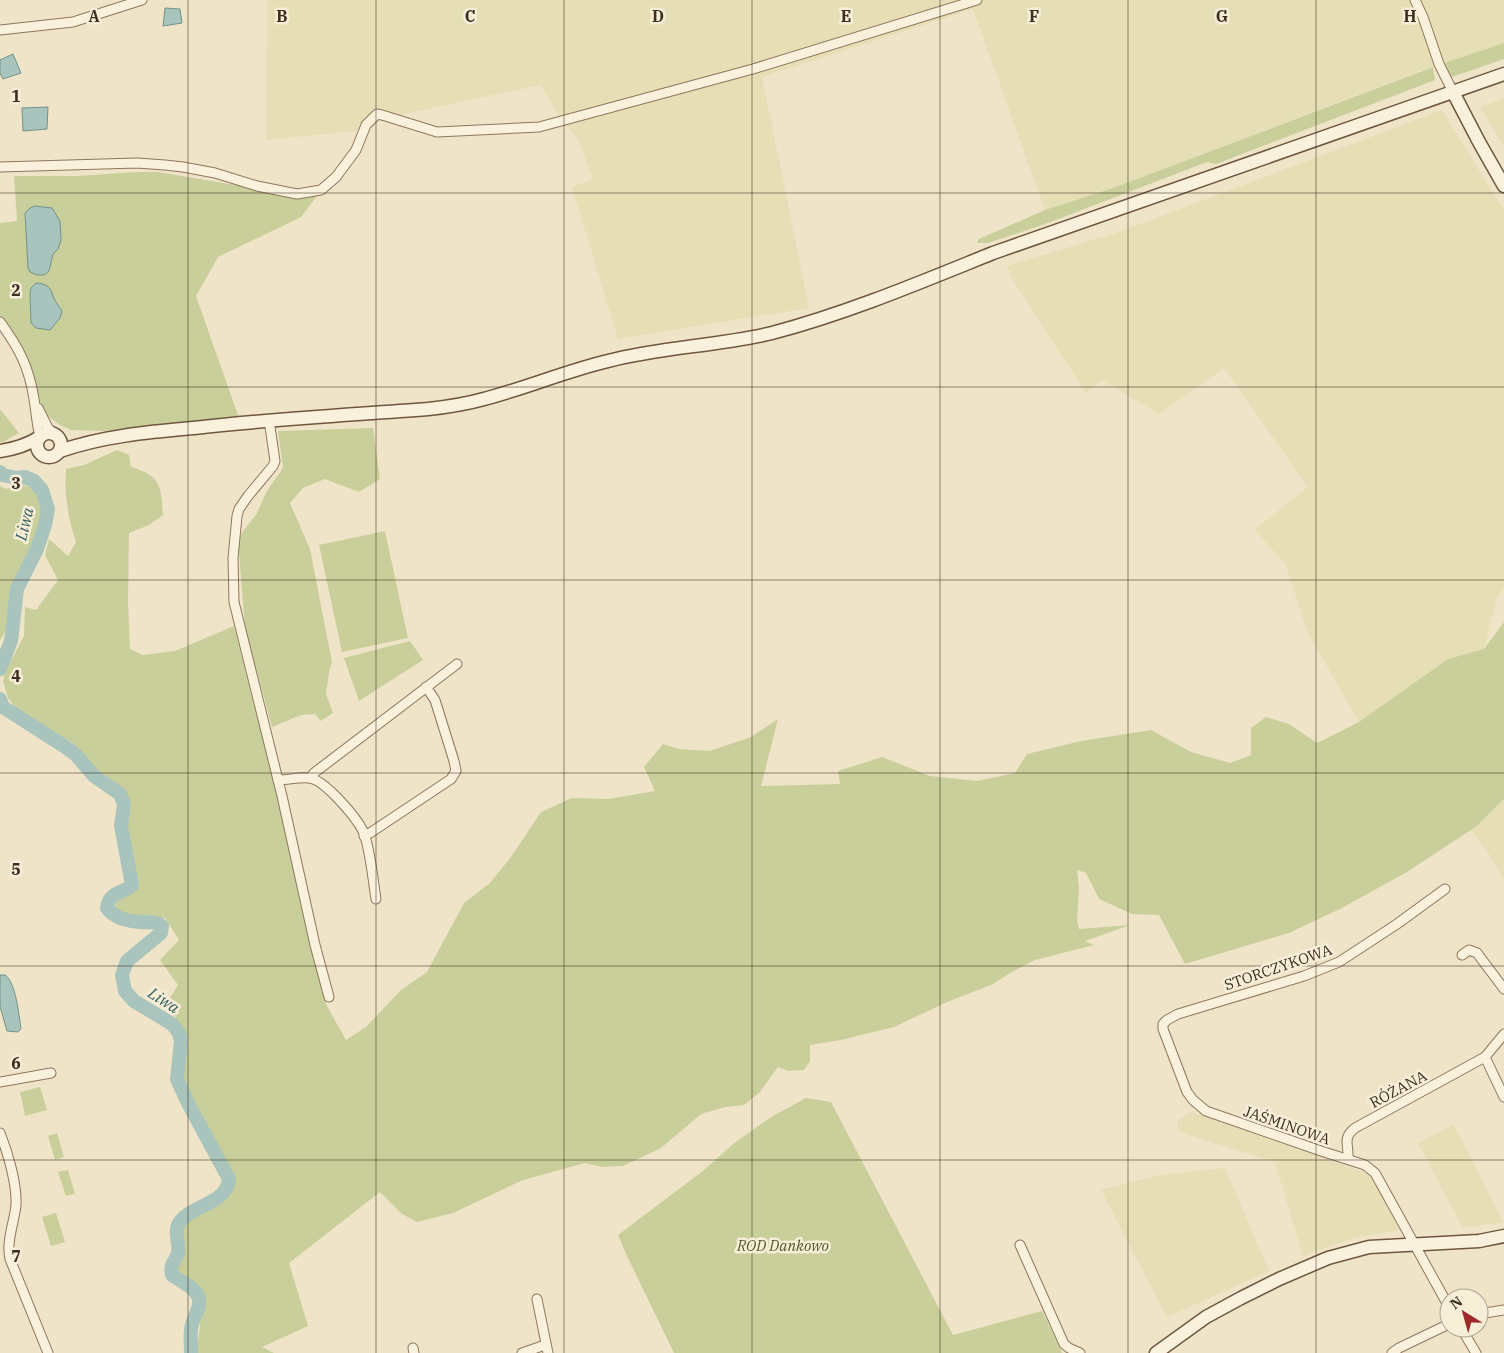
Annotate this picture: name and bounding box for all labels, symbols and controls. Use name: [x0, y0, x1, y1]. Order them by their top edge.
text: A: [88, 6, 100, 26]
text: B: [276, 6, 288, 26]
text: C: [465, 6, 475, 26]
text: D: [652, 6, 664, 26]
text: E: [841, 6, 851, 26]
text: F: [1029, 6, 1039, 26]
text: G: [1216, 6, 1228, 26]
text: H: [1404, 6, 1417, 26]
text: 1: [11, 86, 21, 106]
text: 2: [11, 280, 21, 300]
text: 3: [11, 473, 21, 493]
water label: Liwa: [10, 505, 38, 543]
text: 4: [11, 666, 21, 686]
text: 5: [11, 859, 21, 879]
street label: STORCZYKOWA: [1222, 939, 1335, 994]
water label: Liwa: [144, 982, 184, 1018]
text: 6: [11, 1053, 21, 1073]
street label: RÓŻANA: [1366, 1066, 1430, 1112]
street label: JAŚMINOWA: [1241, 1101, 1333, 1149]
park label: ROD Dankowo: [736, 1236, 829, 1255]
text: 7: [11, 1246, 21, 1266]
north arrow: [1439, 1288, 1489, 1338]
text: N: [1446, 1292, 1466, 1313]

